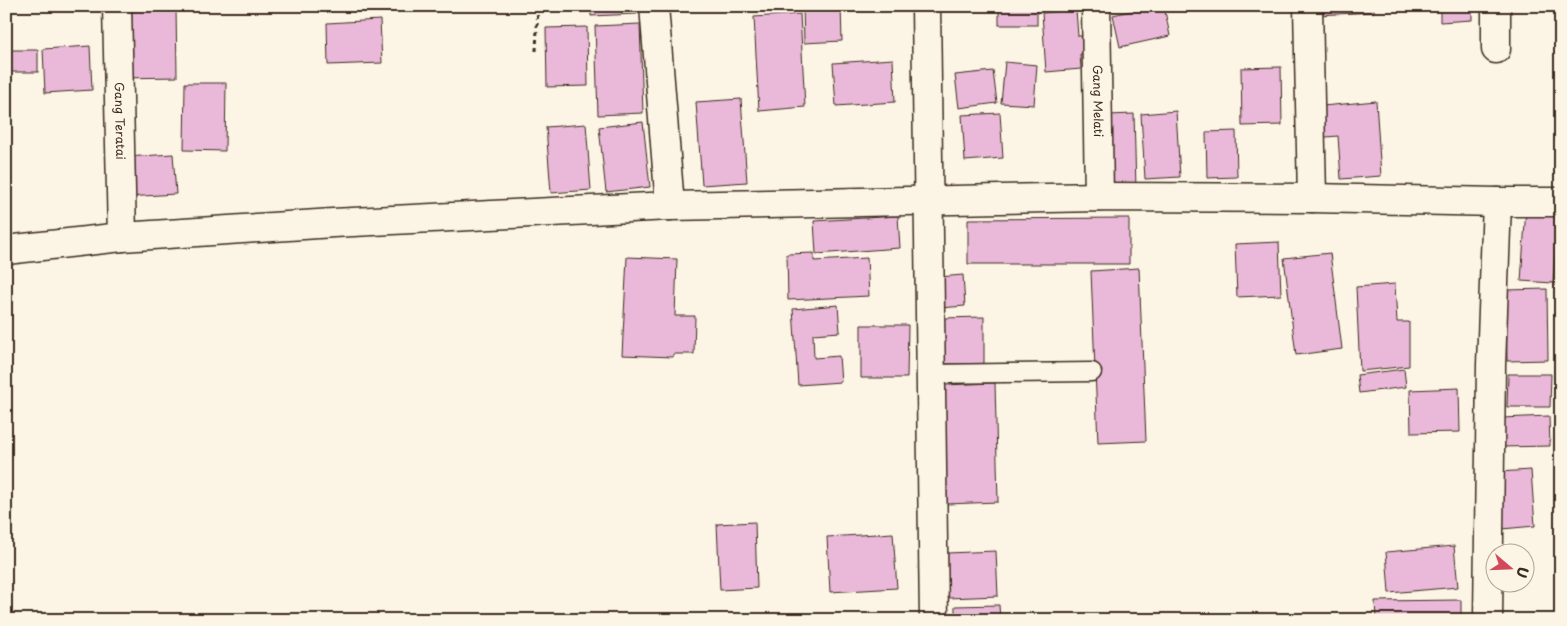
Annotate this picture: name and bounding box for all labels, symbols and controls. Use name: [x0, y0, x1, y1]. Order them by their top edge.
street label: Gang Melati: [1089, 65, 1108, 137]
street label: Gang Teratai: [111, 82, 130, 160]
north arrow: [1484, 544, 1534, 594]
text: U: [1511, 564, 1534, 581]

